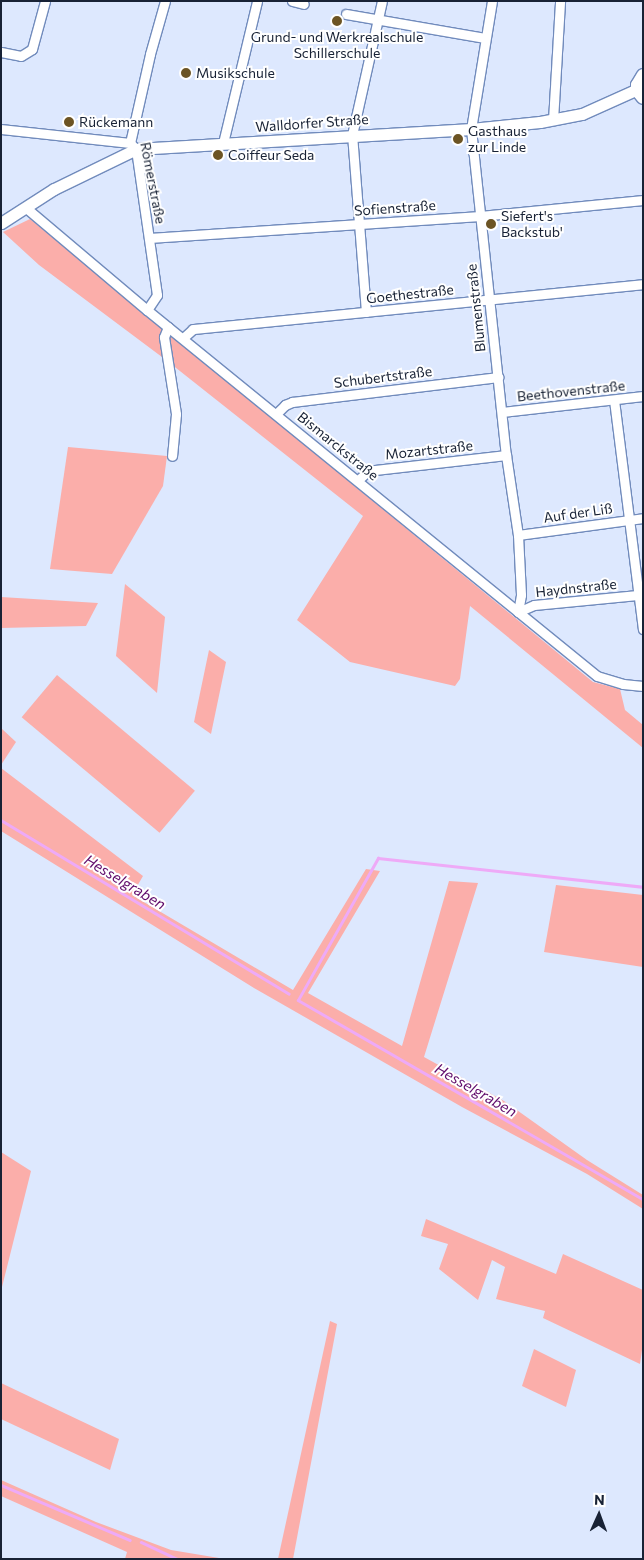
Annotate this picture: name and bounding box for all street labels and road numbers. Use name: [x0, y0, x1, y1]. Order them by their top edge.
street label: Walldorfer Straße: [255, 111, 369, 135]
street label: Römerstraße: [137, 141, 169, 225]
street label: Sofienstraße: [354, 197, 436, 219]
street label: Blumenstraße: [463, 263, 489, 353]
street label: Goethestraße: [365, 281, 455, 307]
street label: Schubertstraße: [333, 363, 433, 391]
street label: Beethovenstraße: [516, 377, 626, 405]
street label: Bismarckstraße: [294, 408, 382, 484]
street label: Mozartstraße: [384, 437, 474, 463]
street label: Auf der Liß: [542, 500, 614, 526]
street label: Haydnstraße: [535, 575, 617, 601]

